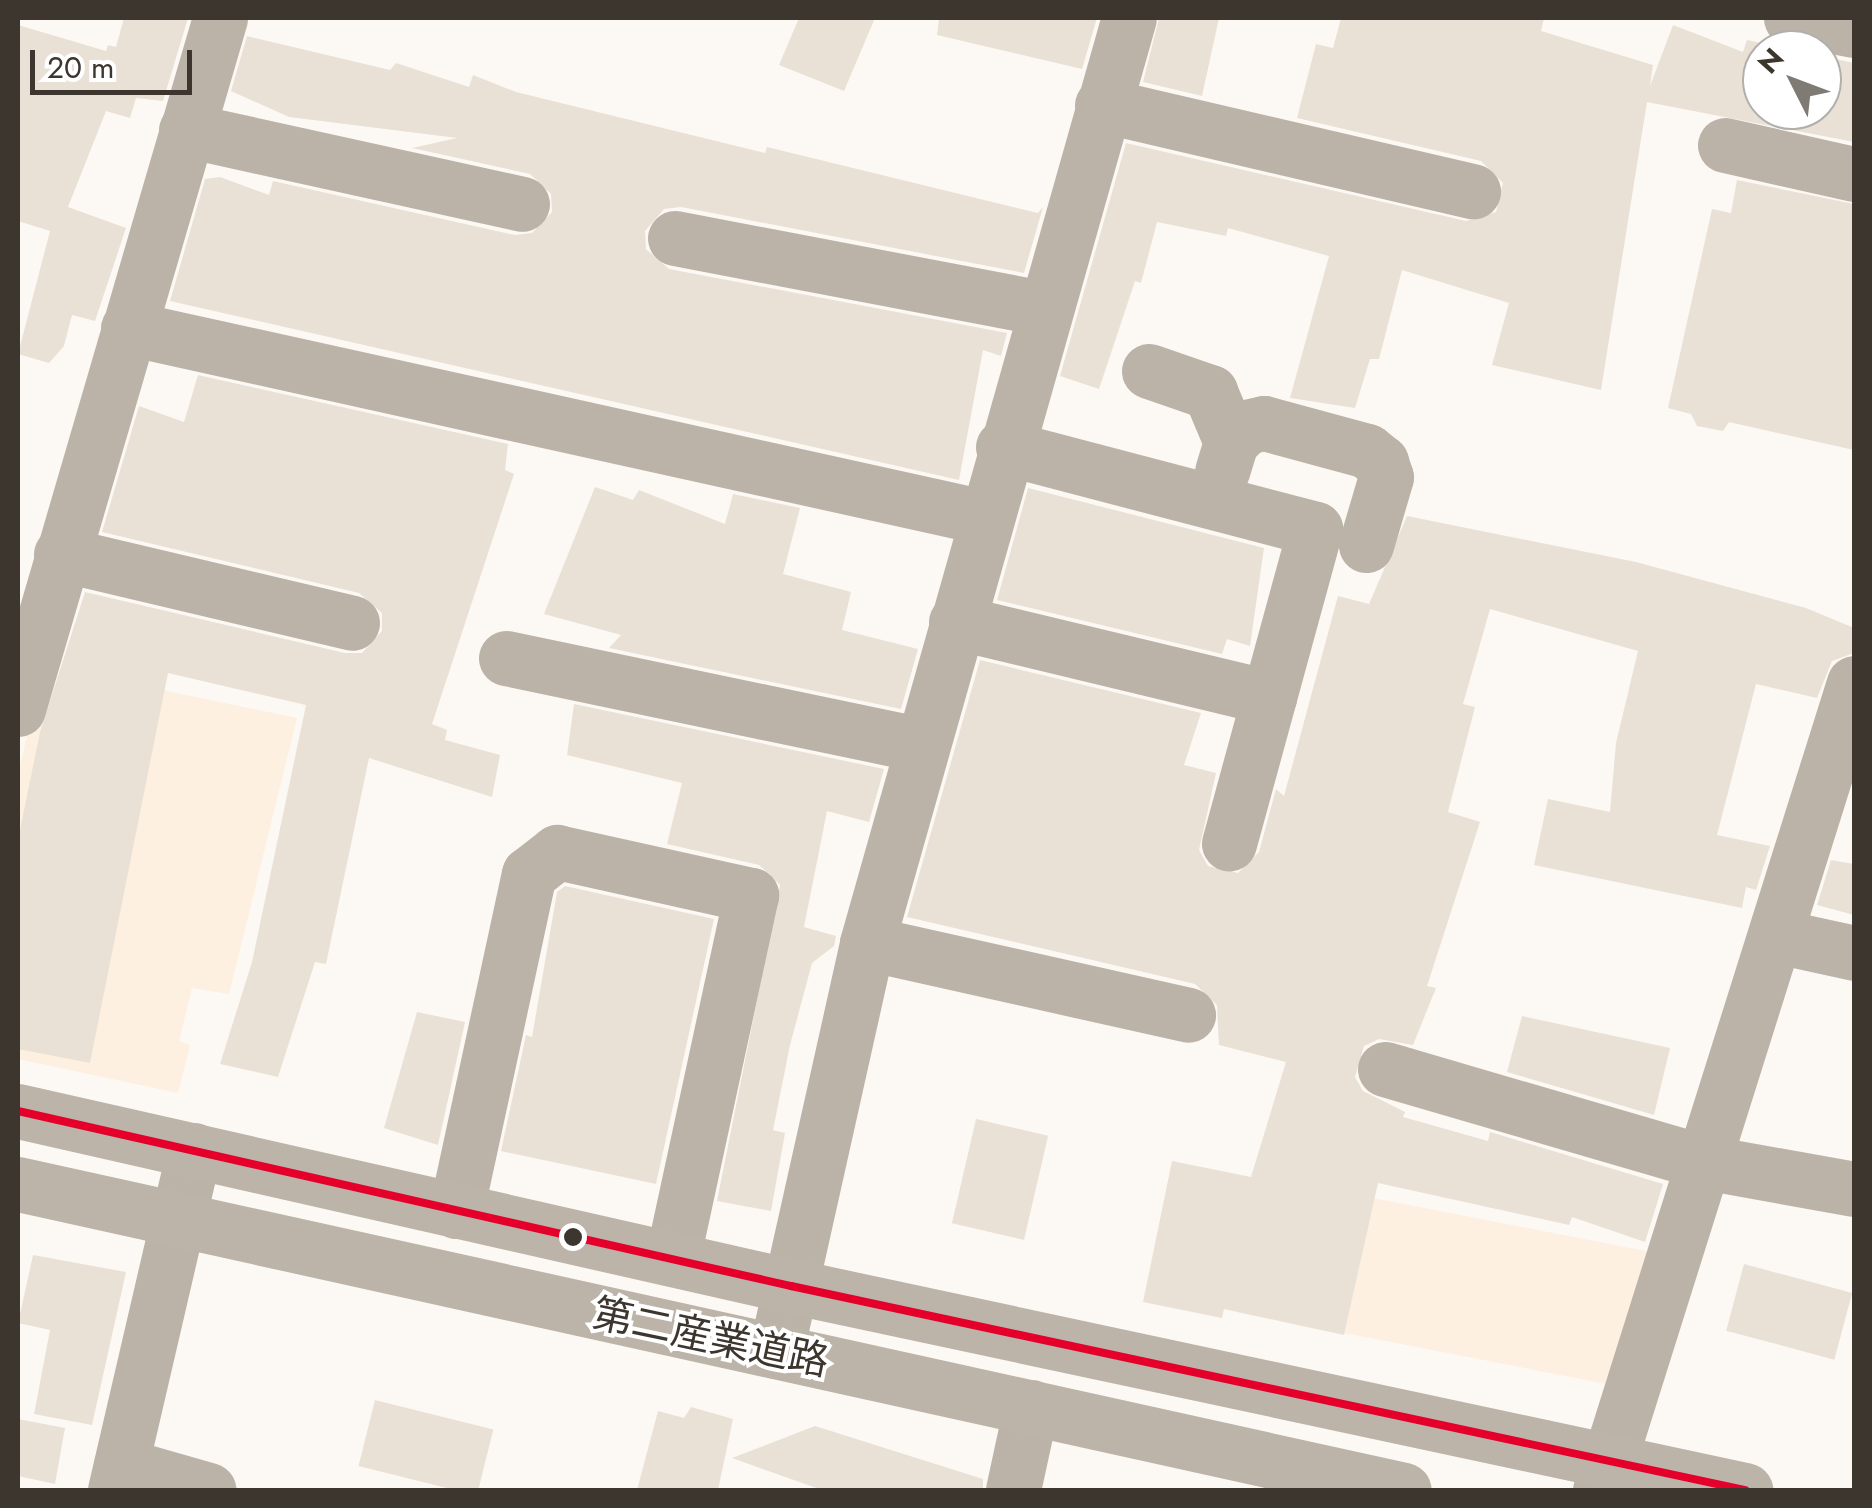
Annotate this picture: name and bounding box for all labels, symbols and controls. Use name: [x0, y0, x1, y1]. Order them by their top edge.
scale bar: [35, 30, 198, 92]
north arrow: [1742, 30, 1842, 130]
text: N: [1748, 39, 1793, 83]
text: 20 m: [47, 46, 114, 89]
unlabelled marker: [563, 1227, 583, 1247]
street label: 第二産業道路: [589, 1289, 833, 1385]

